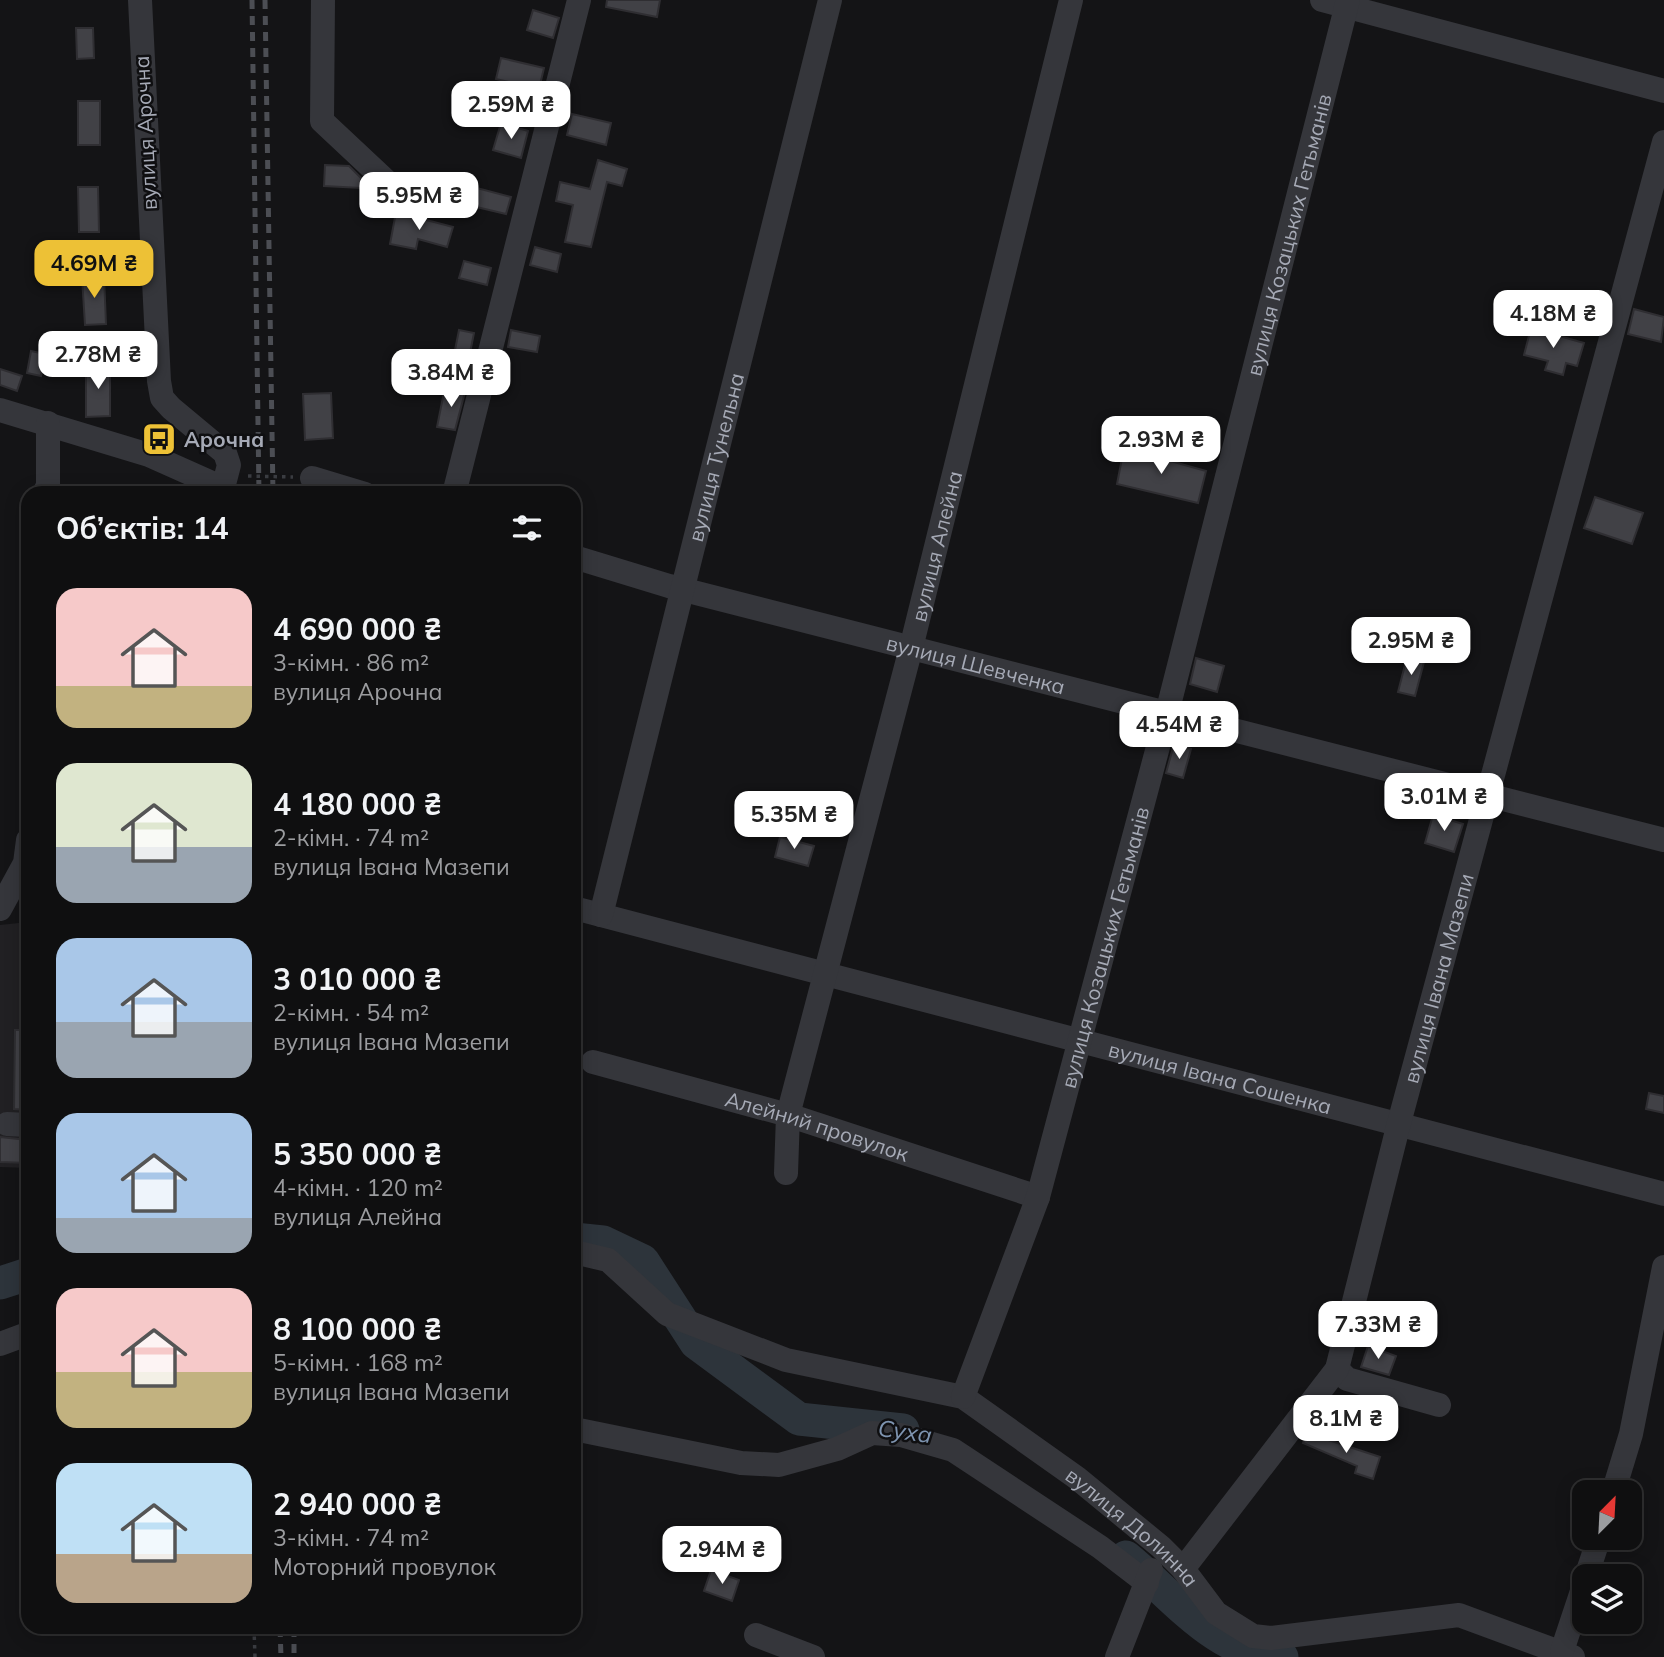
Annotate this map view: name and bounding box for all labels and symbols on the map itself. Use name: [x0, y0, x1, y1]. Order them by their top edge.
street label: вулиця Арочна: [128, 55, 162, 211]
pin: 2.59M ₴: [446, 82, 576, 141]
street label: вулиця Козацьких Гетьманів: [1240, 91, 1337, 378]
pin: 5.95M ₴: [354, 173, 484, 232]
pin: 4.69M ₴: [29, 240, 159, 300]
pin: 4.18M ₴: [1488, 290, 1618, 350]
pin: 2.78M ₴: [33, 332, 163, 391]
pin: 3.84M ₴: [386, 350, 516, 409]
street label: вулиця Тунельна: [682, 370, 749, 544]
pin: 2.93M ₴: [1096, 416, 1226, 476]
bus stop icon: Арочна: [140, 420, 178, 458]
place label: Арочна: [184, 426, 264, 452]
street label: вулиця Алейна: [905, 468, 967, 624]
pin: 2.95M ₴: [1346, 618, 1476, 677]
street label: вулиця Шевченка: [884, 629, 1068, 700]
pin: 4.54M ₴: [1114, 702, 1244, 761]
pin: 3.01M ₴: [1379, 774, 1509, 833]
pin: 5.35M ₴: [729, 792, 859, 851]
street label: вулиця Козацьких Гетьманів: [1055, 804, 1154, 1091]
street label: вулиця Івана Мазепи: [1397, 871, 1479, 1086]
street label: вулиця Івана Сошенка: [1106, 1036, 1335, 1119]
street label: Алейний провулок: [722, 1086, 913, 1167]
pin: 7.33M ₴: [1313, 1302, 1443, 1361]
pin: 8.1M ₴: [1289, 1396, 1403, 1455]
water label: Суха: [876, 1413, 934, 1449]
street label: вулиця Долинна: [1061, 1461, 1204, 1592]
north arrow: [1572, 1480, 1642, 1550]
pin: 2.94M ₴: [657, 1526, 787, 1586]

